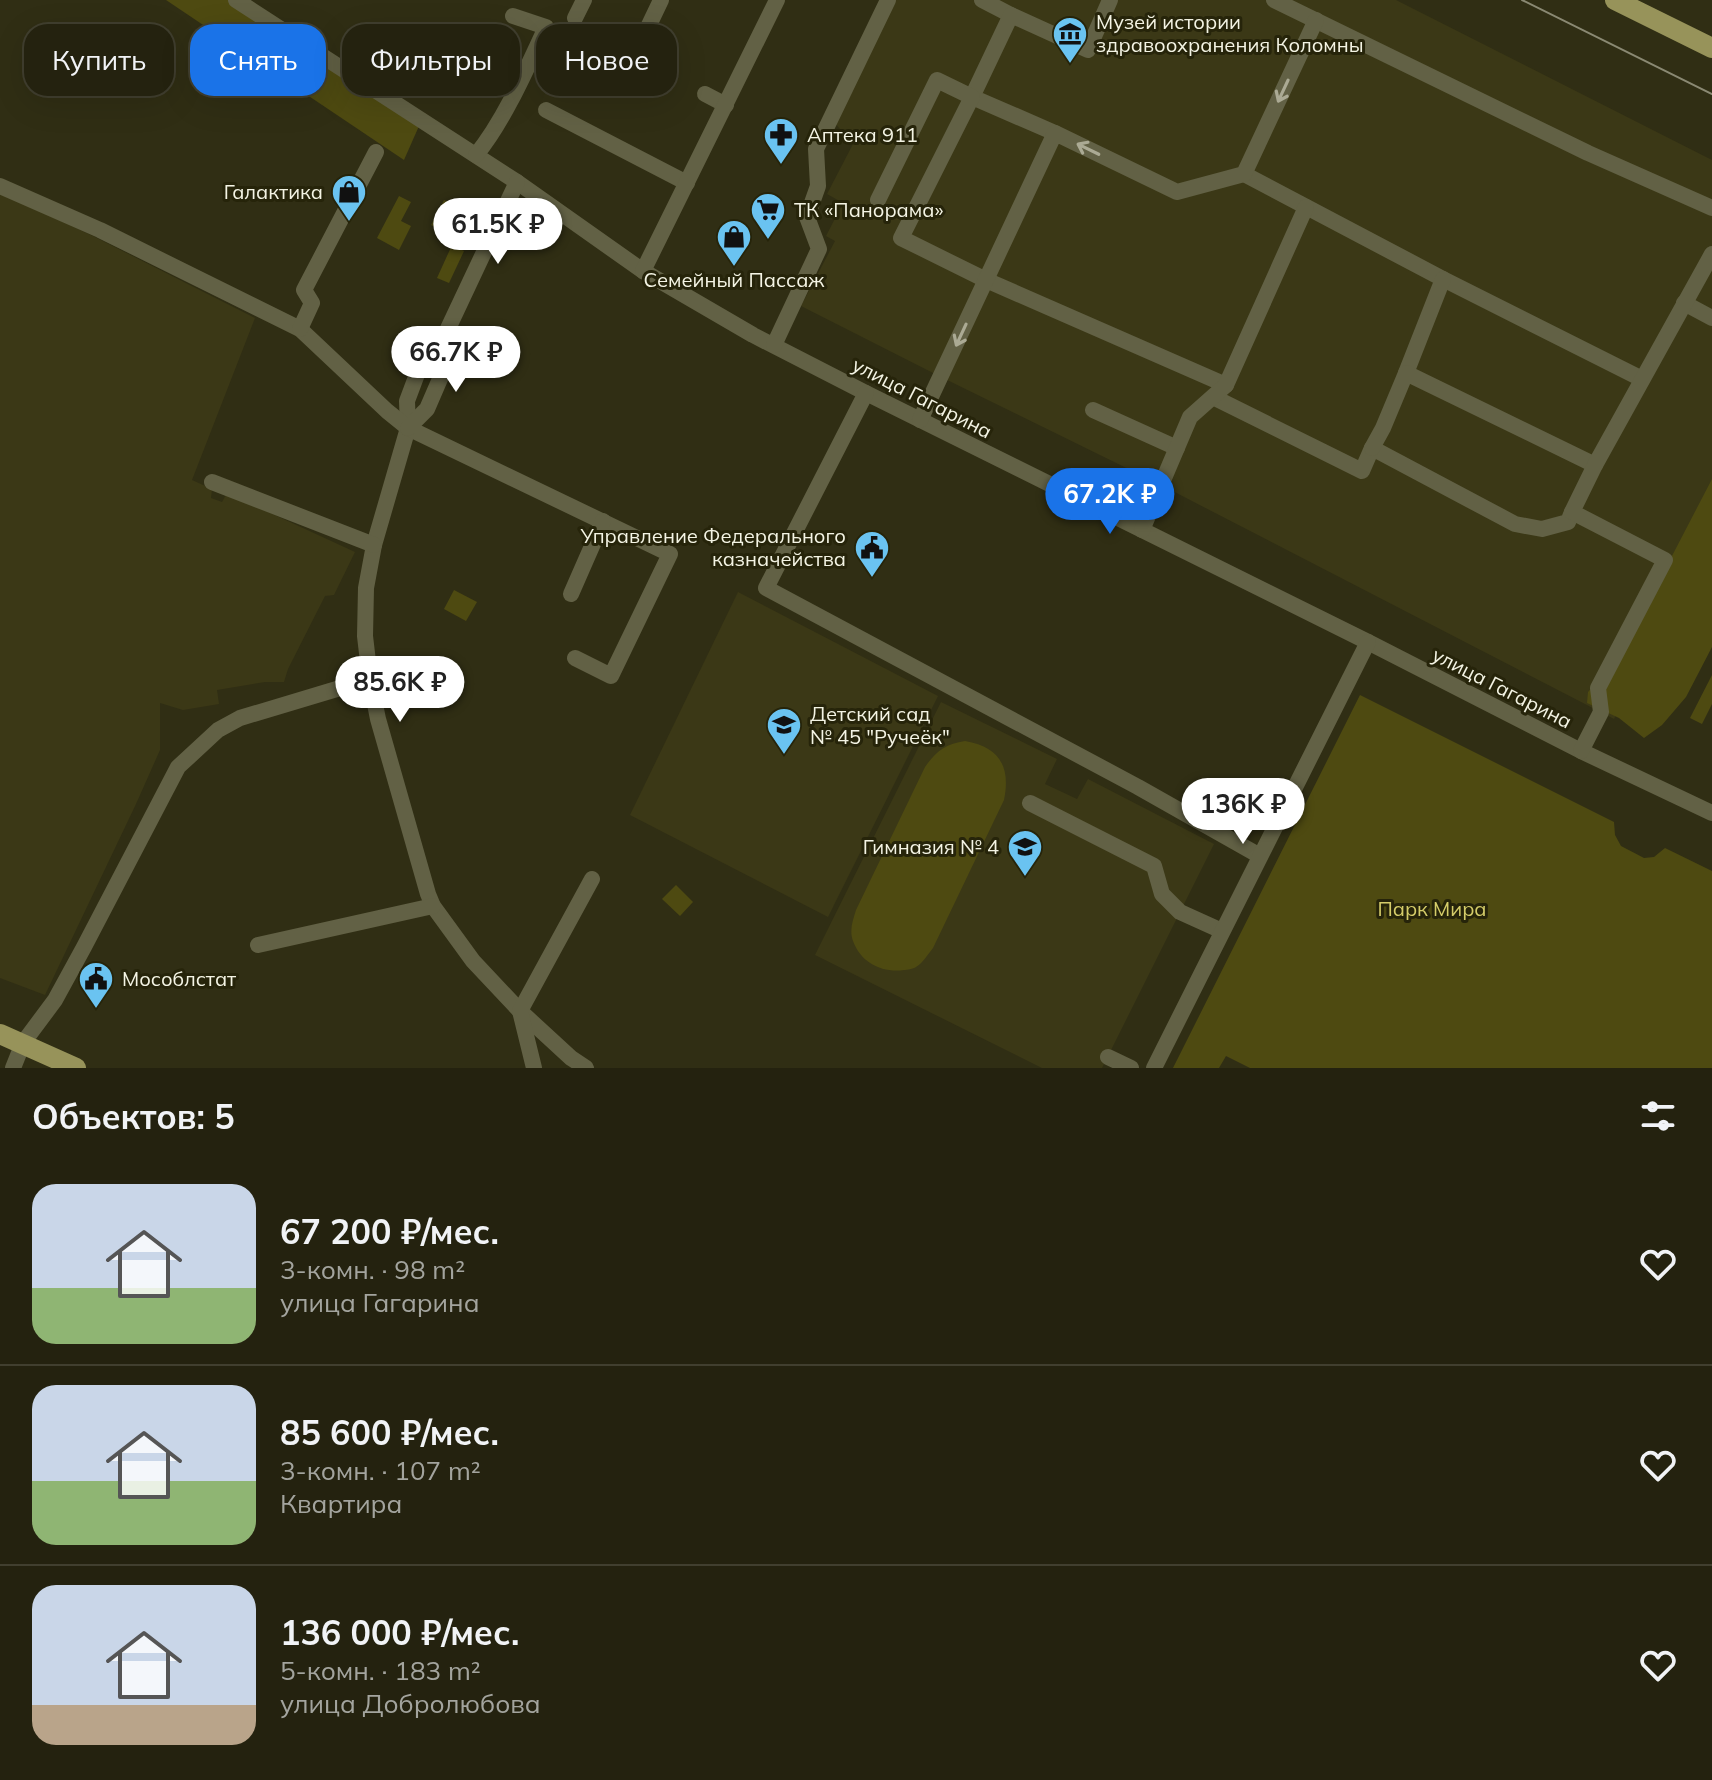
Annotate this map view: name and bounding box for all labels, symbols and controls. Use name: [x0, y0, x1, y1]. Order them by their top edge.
place label: Музей истории здравоохранения Коломны: [1096, 9, 1364, 57]
museum icon: Музей истории здравоохранения Коломны: [1051, 15, 1089, 65]
chip: Купить: [24, 24, 174, 96]
chip: Снять: [190, 24, 326, 96]
chip: Фильтры: [342, 24, 520, 96]
chip: Новое: [536, 24, 677, 96]
one-way arrow: [1275, 79, 1290, 103]
pharmacy icon: Аптека 911: [762, 116, 800, 166]
place label: Аптека 911: [807, 122, 918, 147]
one-way arrow: [1077, 141, 1101, 156]
shop icon: Галактика: [330, 173, 368, 223]
place label: Галактика: [224, 179, 323, 204]
supermarket icon: ТК «Панорама»: [749, 191, 787, 241]
place label: ТК «Панорама»: [794, 197, 943, 222]
pin: 61.5K ₽: [424, 198, 572, 266]
text: 61.5K ₽: [451, 207, 545, 240]
shop icon: Семейный Пассаж: [715, 218, 753, 268]
place label: Семейный Пассаж: [643, 267, 825, 292]
one-way arrow: [952, 322, 967, 346]
pin: 66.7K ₽: [382, 326, 530, 394]
text: 66.7K ₽: [409, 335, 503, 368]
street label: улица Гагарина: [848, 352, 996, 444]
pin: 67.2K ₽: [1036, 468, 1184, 536]
text: 67.2K ₽: [1063, 477, 1157, 510]
place label: Управление Федерального казначейства: [579, 523, 846, 571]
public building icon: Управление Федерального казначейства: [853, 529, 891, 579]
street label: улица Гагарина: [1428, 642, 1576, 734]
pin: 85.6K ₽: [326, 656, 474, 724]
text: 85.6K ₽: [353, 665, 447, 698]
place label: Детский сад № 45 "Ручеёк": [810, 701, 950, 749]
school or university icon: Детский сад № 45 "Ручеёк": [765, 706, 803, 756]
pin: 136K ₽: [1178, 778, 1308, 846]
text: 136K ₽: [1200, 787, 1286, 820]
school or university icon: Гимназия № 4: [1006, 828, 1044, 878]
place label: Гимназия № 4: [863, 834, 999, 859]
park label: Парк Мира: [1377, 896, 1487, 921]
public building icon: Мособлстат: [77, 960, 115, 1010]
place label: Мособлстат: [122, 966, 237, 991]
icon: filters: [1636, 1094, 1680, 1138]
text: Объектов: 5: [32, 1095, 235, 1138]
text: 67 200 ₽/мес.: [280, 1210, 499, 1253]
icon: home: [96, 1216, 192, 1312]
icon: heart: [1636, 1242, 1680, 1286]
text: 3-комн. · 98 m²: [280, 1253, 465, 1286]
text: улица Гагарина: [280, 1286, 480, 1319]
text: 85 600 ₽/мес.: [280, 1411, 499, 1454]
icon: home: [96, 1417, 192, 1513]
icon: heart: [1636, 1443, 1680, 1487]
text: 3-комн. · 107 m²: [280, 1454, 481, 1487]
text: Квартира: [280, 1487, 402, 1520]
text: 136 000 ₽/мес.: [280, 1611, 519, 1654]
icon: home: [96, 1617, 192, 1713]
icon: heart: [1636, 1643, 1680, 1687]
text: 5-комн. · 183 m²: [280, 1654, 481, 1687]
text: улица Добролюбова: [280, 1687, 541, 1720]

